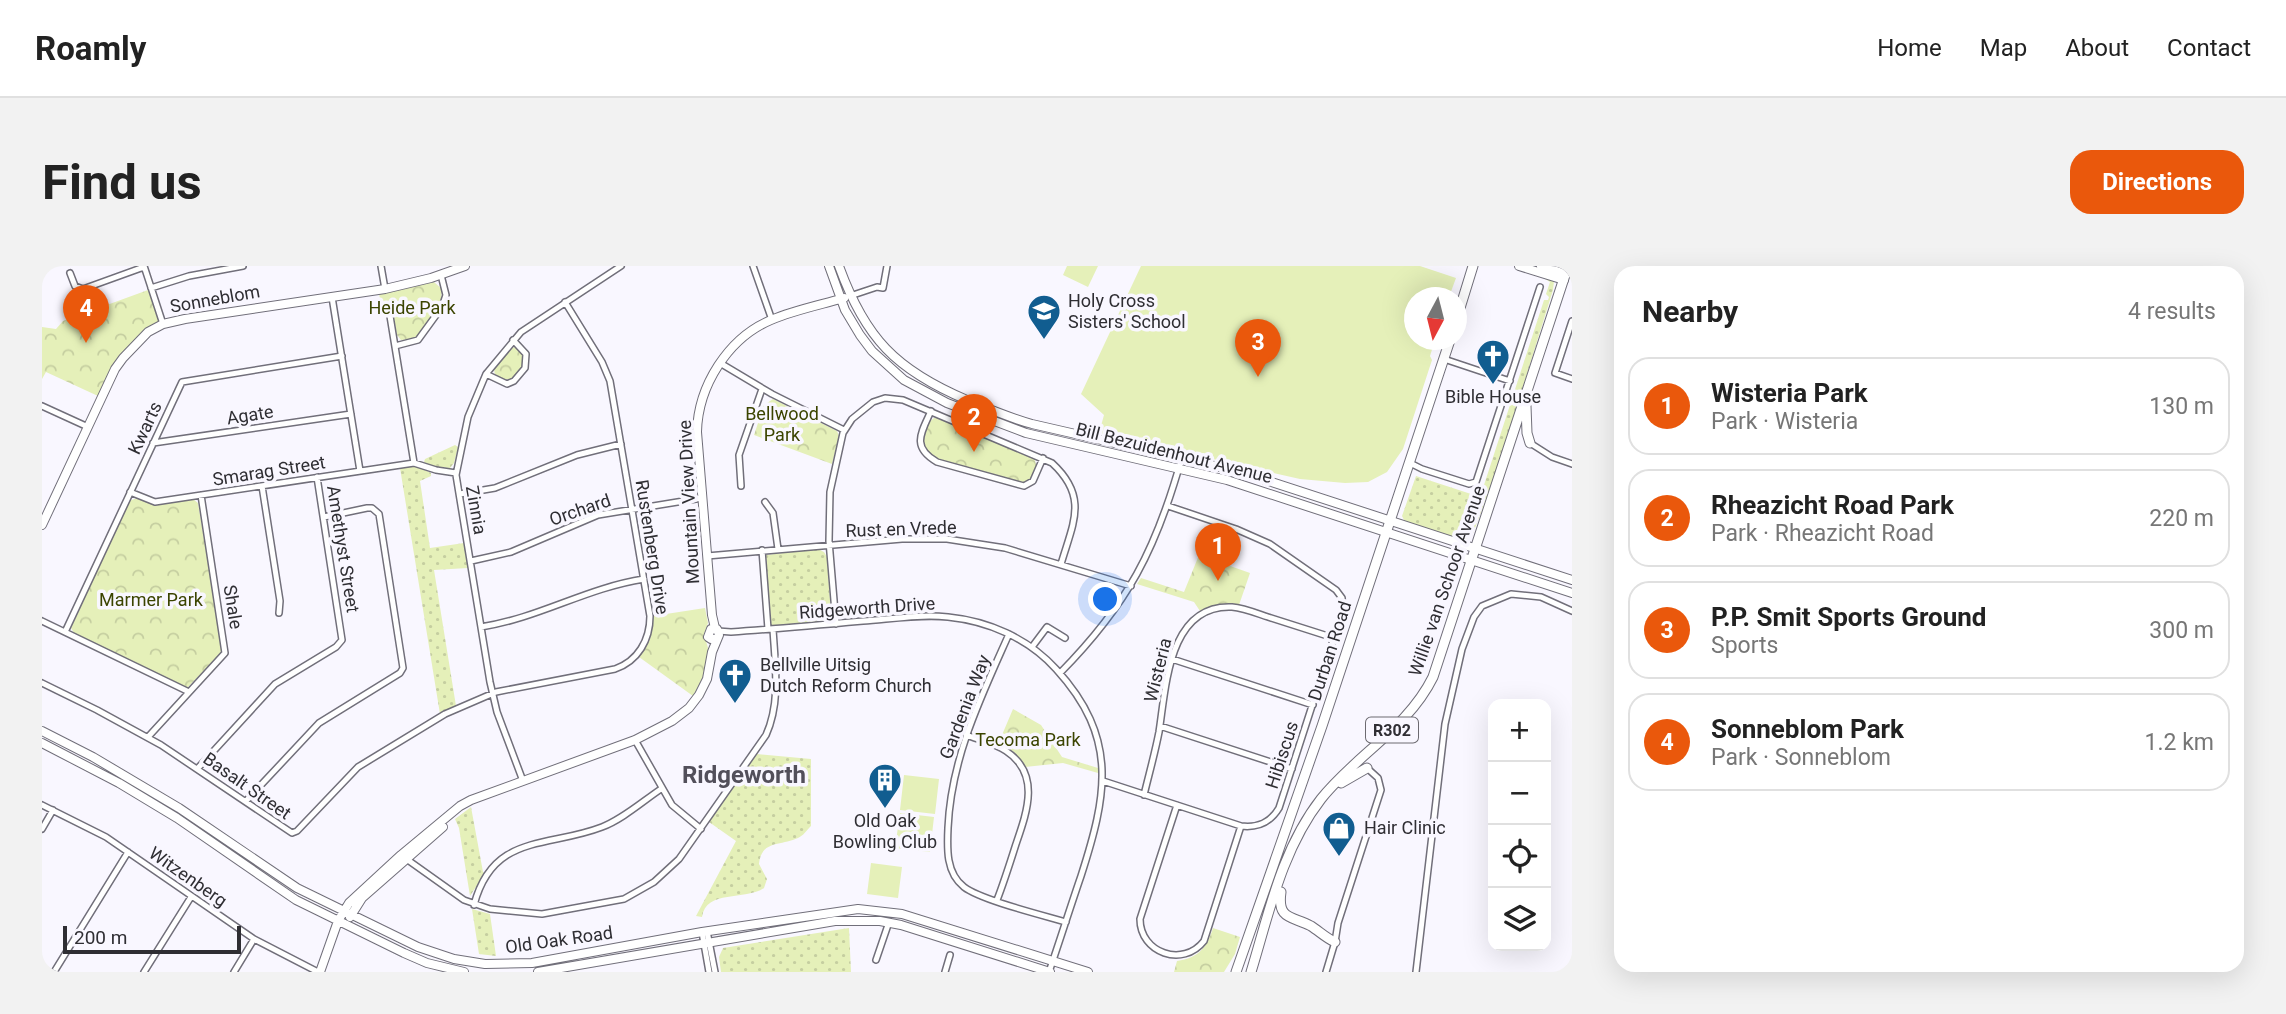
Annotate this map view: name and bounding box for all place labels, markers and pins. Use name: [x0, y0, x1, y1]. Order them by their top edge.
pin: 4: [63, 285, 109, 343]
place label: Holy Cross Sisters' School: [1068, 290, 1186, 332]
school or university icon: Holy Cross Sisters' School: [1025, 292, 1063, 341]
pin: 3: [1235, 319, 1281, 377]
church icon: Bible House: [1474, 337, 1512, 386]
place label: Bible House: [1445, 386, 1541, 407]
pin: 2: [951, 394, 997, 452]
pin: 1: [1195, 523, 1241, 581]
place label: Bellville Uitsig Dutch Reform Church: [760, 654, 932, 696]
church icon: Bellville Uitsig Dutch Reform Church: [716, 656, 754, 705]
building icon: Old Oak Bowling Club: [866, 761, 904, 810]
shop icon: Hair Clinic: [1320, 809, 1358, 858]
place label: Old Oak Bowling Club: [833, 810, 937, 852]
place label: Hair Clinic: [1364, 817, 1446, 838]

